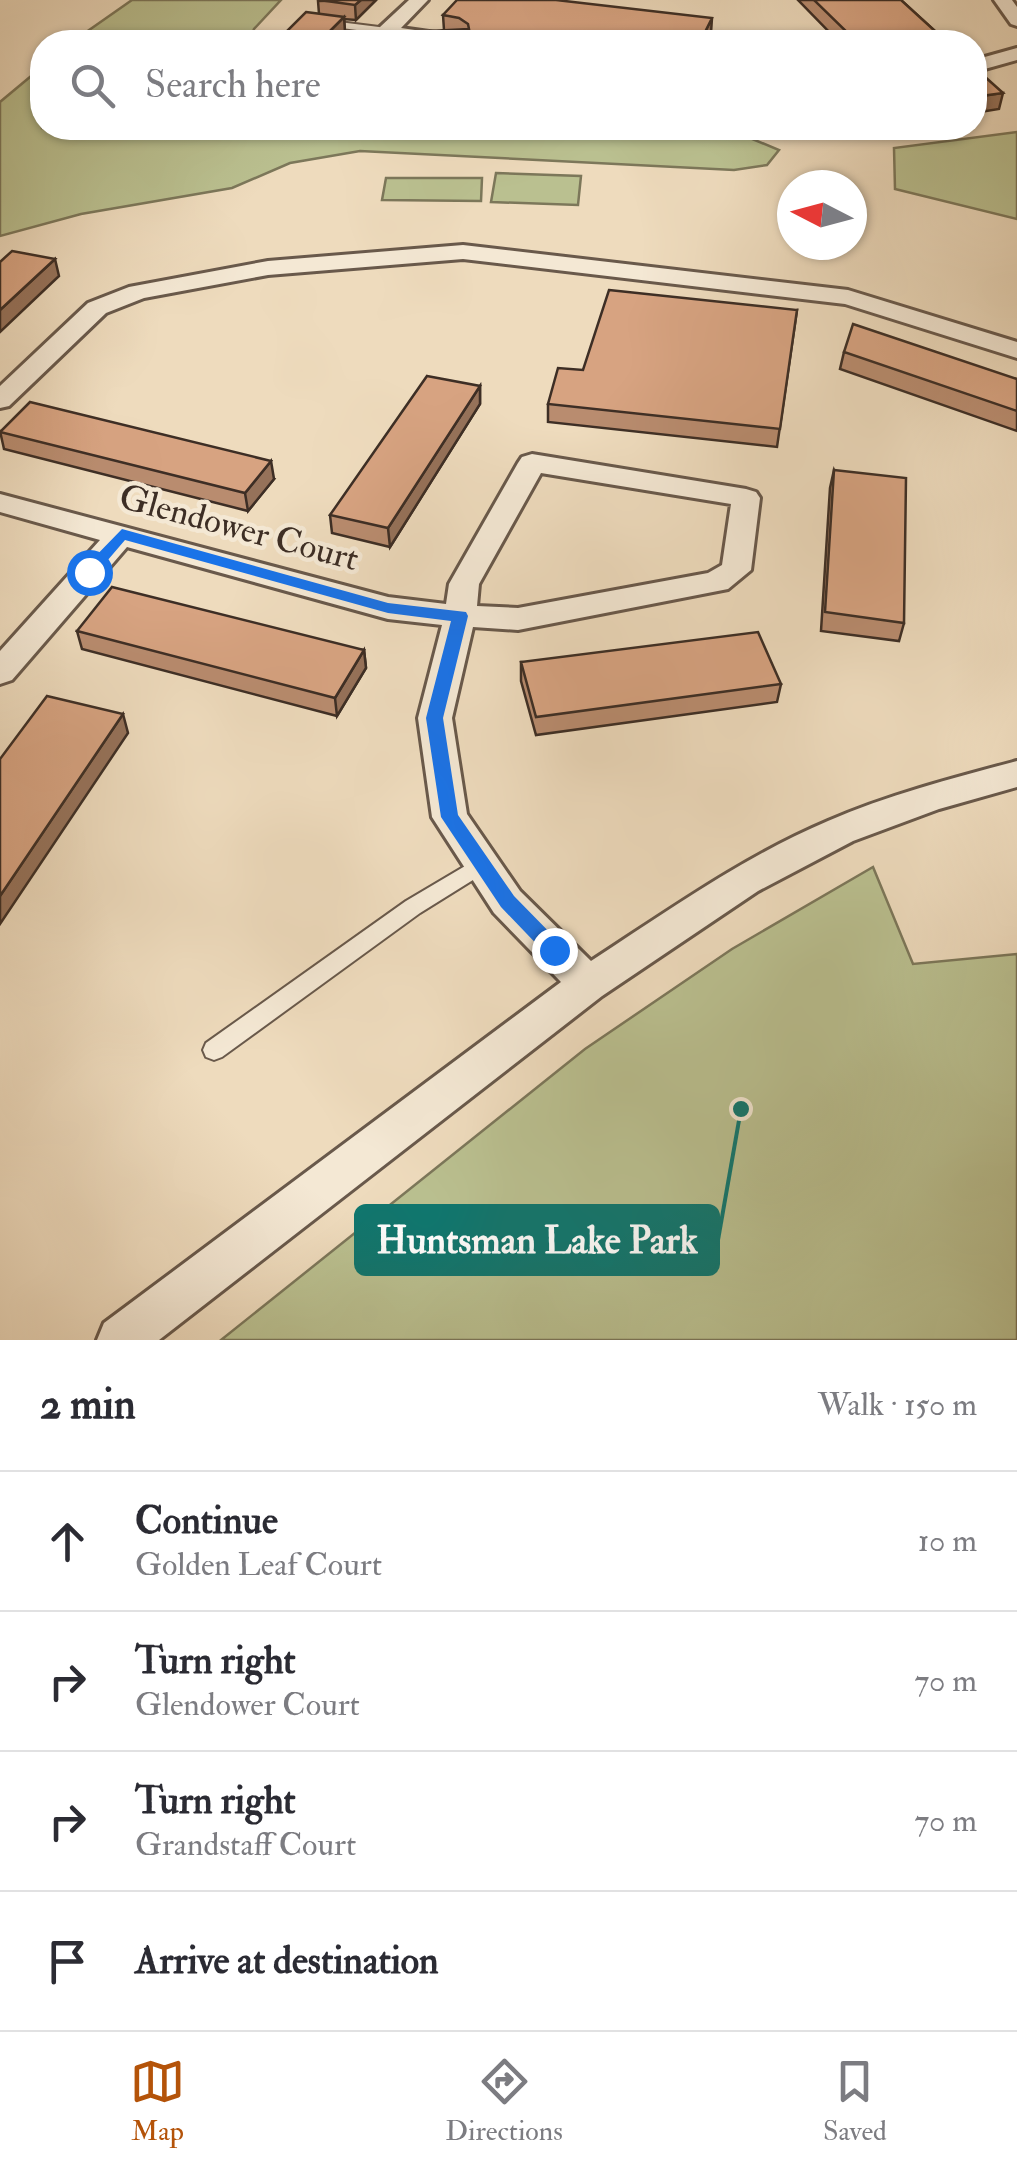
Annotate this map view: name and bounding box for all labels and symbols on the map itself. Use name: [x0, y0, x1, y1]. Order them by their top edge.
north arrow: [777, 170, 867, 260]
street label: Glendower Court: [114, 475, 364, 581]
route start: [67, 550, 113, 596]
route end: [532, 928, 578, 974]
callout: Huntsman Lake Park: [356, 1206, 718, 1274]
text: Huntsman Lake Park: [376, 1217, 699, 1265]

